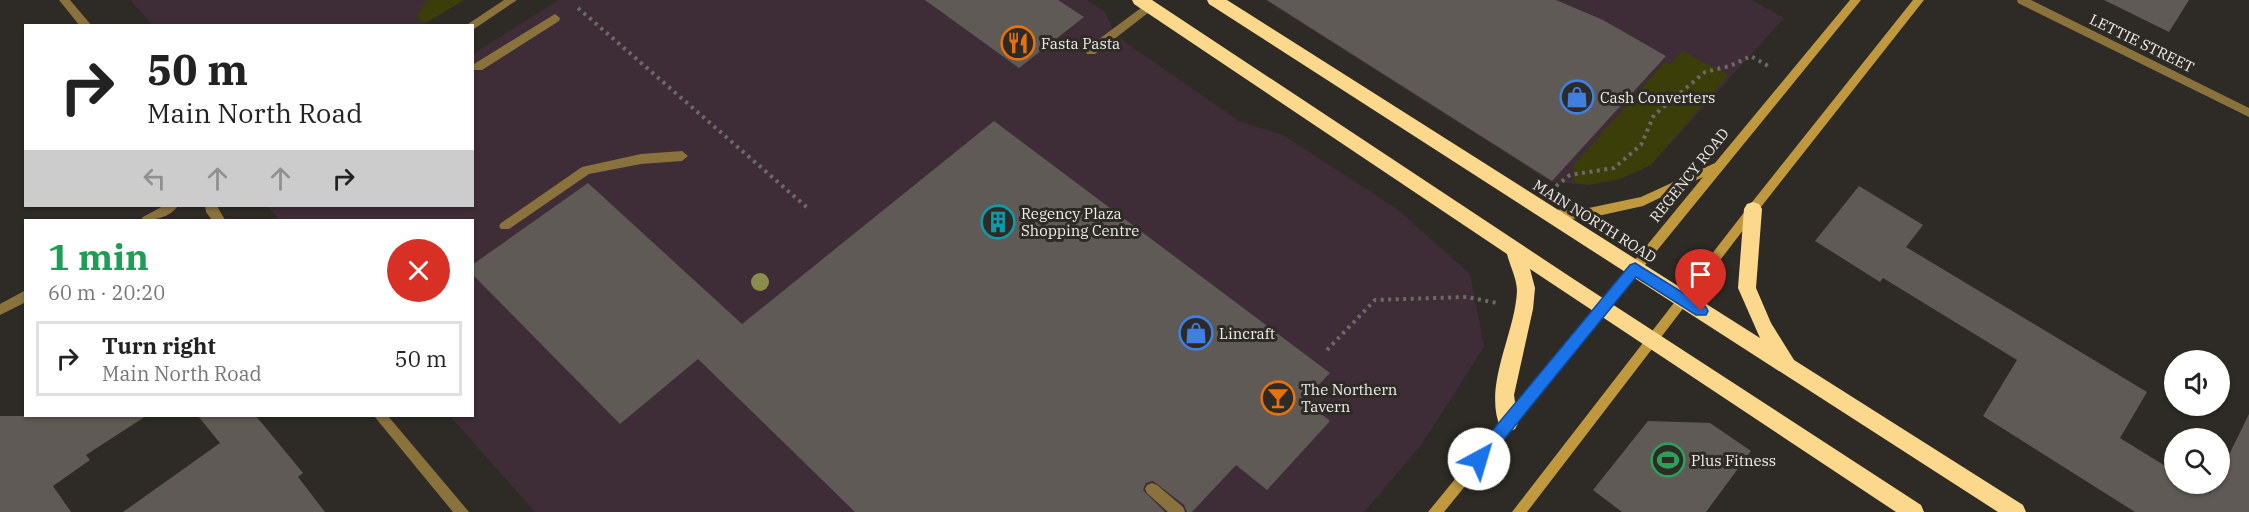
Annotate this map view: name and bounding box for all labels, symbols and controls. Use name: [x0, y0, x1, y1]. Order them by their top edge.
street label: LETTIE STREET: [2087, 9, 2198, 77]
restaurant icon: Fasta Pasta: [1000, 25, 1036, 61]
place label: Fasta Pasta: [1041, 34, 1120, 53]
text: 50 m: [147, 42, 248, 97]
icon: right: [48, 48, 126, 126]
shop icon: Cash Converters: [1559, 79, 1595, 115]
place label: Cash Converters: [1600, 88, 1715, 107]
text: Main North Road: [147, 95, 363, 130]
street label: REGENCY ROAD: [1645, 124, 1733, 226]
icon: left: [138, 162, 171, 195]
icon: ahead: [201, 162, 234, 195]
icon: ahead: [264, 162, 297, 195]
icon: right: [327, 162, 360, 195]
street label: MAIN NORTH ROAD: [1530, 175, 1660, 267]
building icon: Regency Plaza Shopping Centre: [980, 204, 1016, 240]
place label: Regency Plaza Shopping Centre: [1021, 204, 1139, 240]
text: 1 min: [48, 233, 149, 280]
button: close: [387, 239, 450, 302]
pin: [1675, 249, 1726, 311]
icon: arrive: [1684, 258, 1717, 291]
text: 60 m · 20:20: [48, 279, 165, 306]
shop icon: Lincraft: [1178, 315, 1214, 351]
place label: Lincraft: [1219, 324, 1275, 343]
text: Turn right: [102, 331, 216, 360]
icon: right: [51, 342, 84, 375]
text: 50 m: [395, 344, 447, 373]
map controls: [2164, 350, 2230, 494]
button: sound: [2164, 350, 2230, 416]
text: Main North Road: [102, 360, 262, 387]
bar icon: The Northern Tavern: [1260, 380, 1296, 416]
place label: The Northern Tavern: [1301, 380, 1398, 416]
position arrow: [1447, 427, 1511, 491]
button: search: [2164, 428, 2230, 494]
sports icon: Plus Fitness: [1650, 442, 1686, 478]
place label: Plus Fitness: [1691, 451, 1776, 470]

